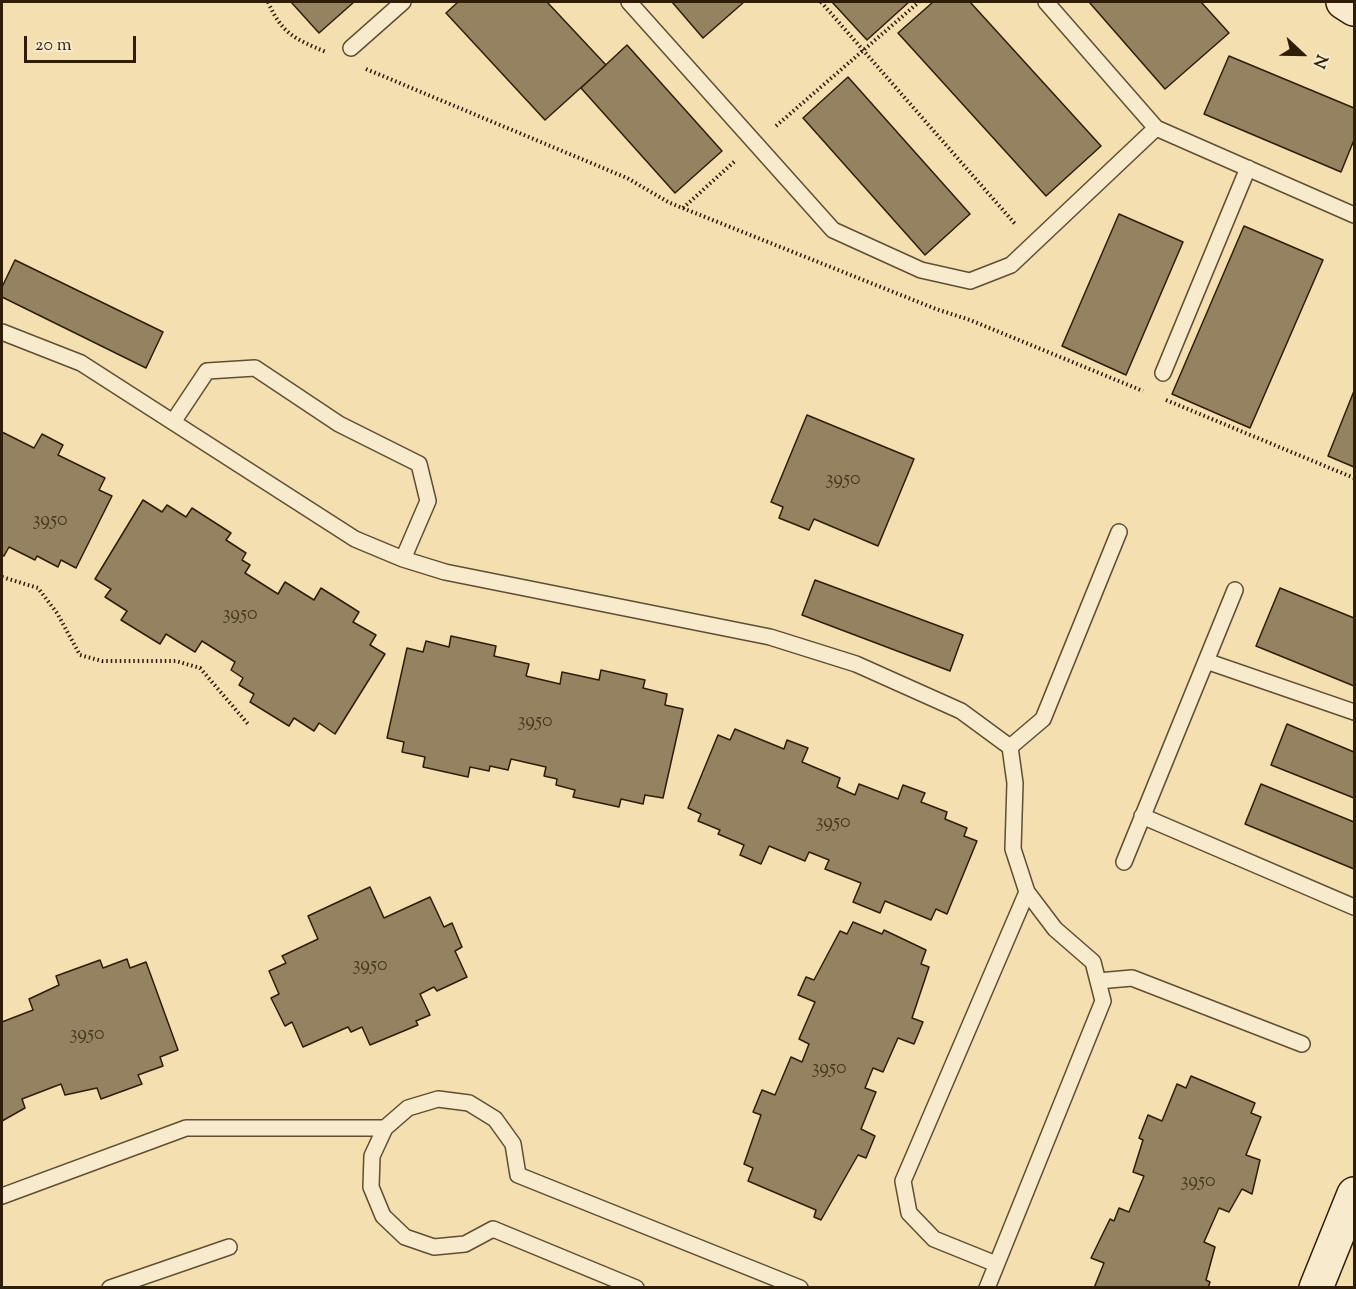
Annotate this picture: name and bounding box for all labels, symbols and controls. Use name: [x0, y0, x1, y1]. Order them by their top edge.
scale bar: [27, 24, 140, 62]
north arrow: [1272, 24, 1332, 84]
text: 20 m: [35, 33, 72, 59]
text: N: [1306, 51, 1332, 71]
house number: 3950: [825, 469, 861, 493]
house number: 3950: [32, 510, 68, 534]
house number: 3950: [222, 604, 258, 628]
house number: 3950: [517, 711, 553, 735]
house number: 3950: [815, 812, 851, 836]
house number: 3950: [352, 955, 388, 979]
house number: 3950: [69, 1024, 105, 1048]
house number: 3950: [811, 1058, 847, 1082]
house number: 3950: [1180, 1171, 1216, 1195]

